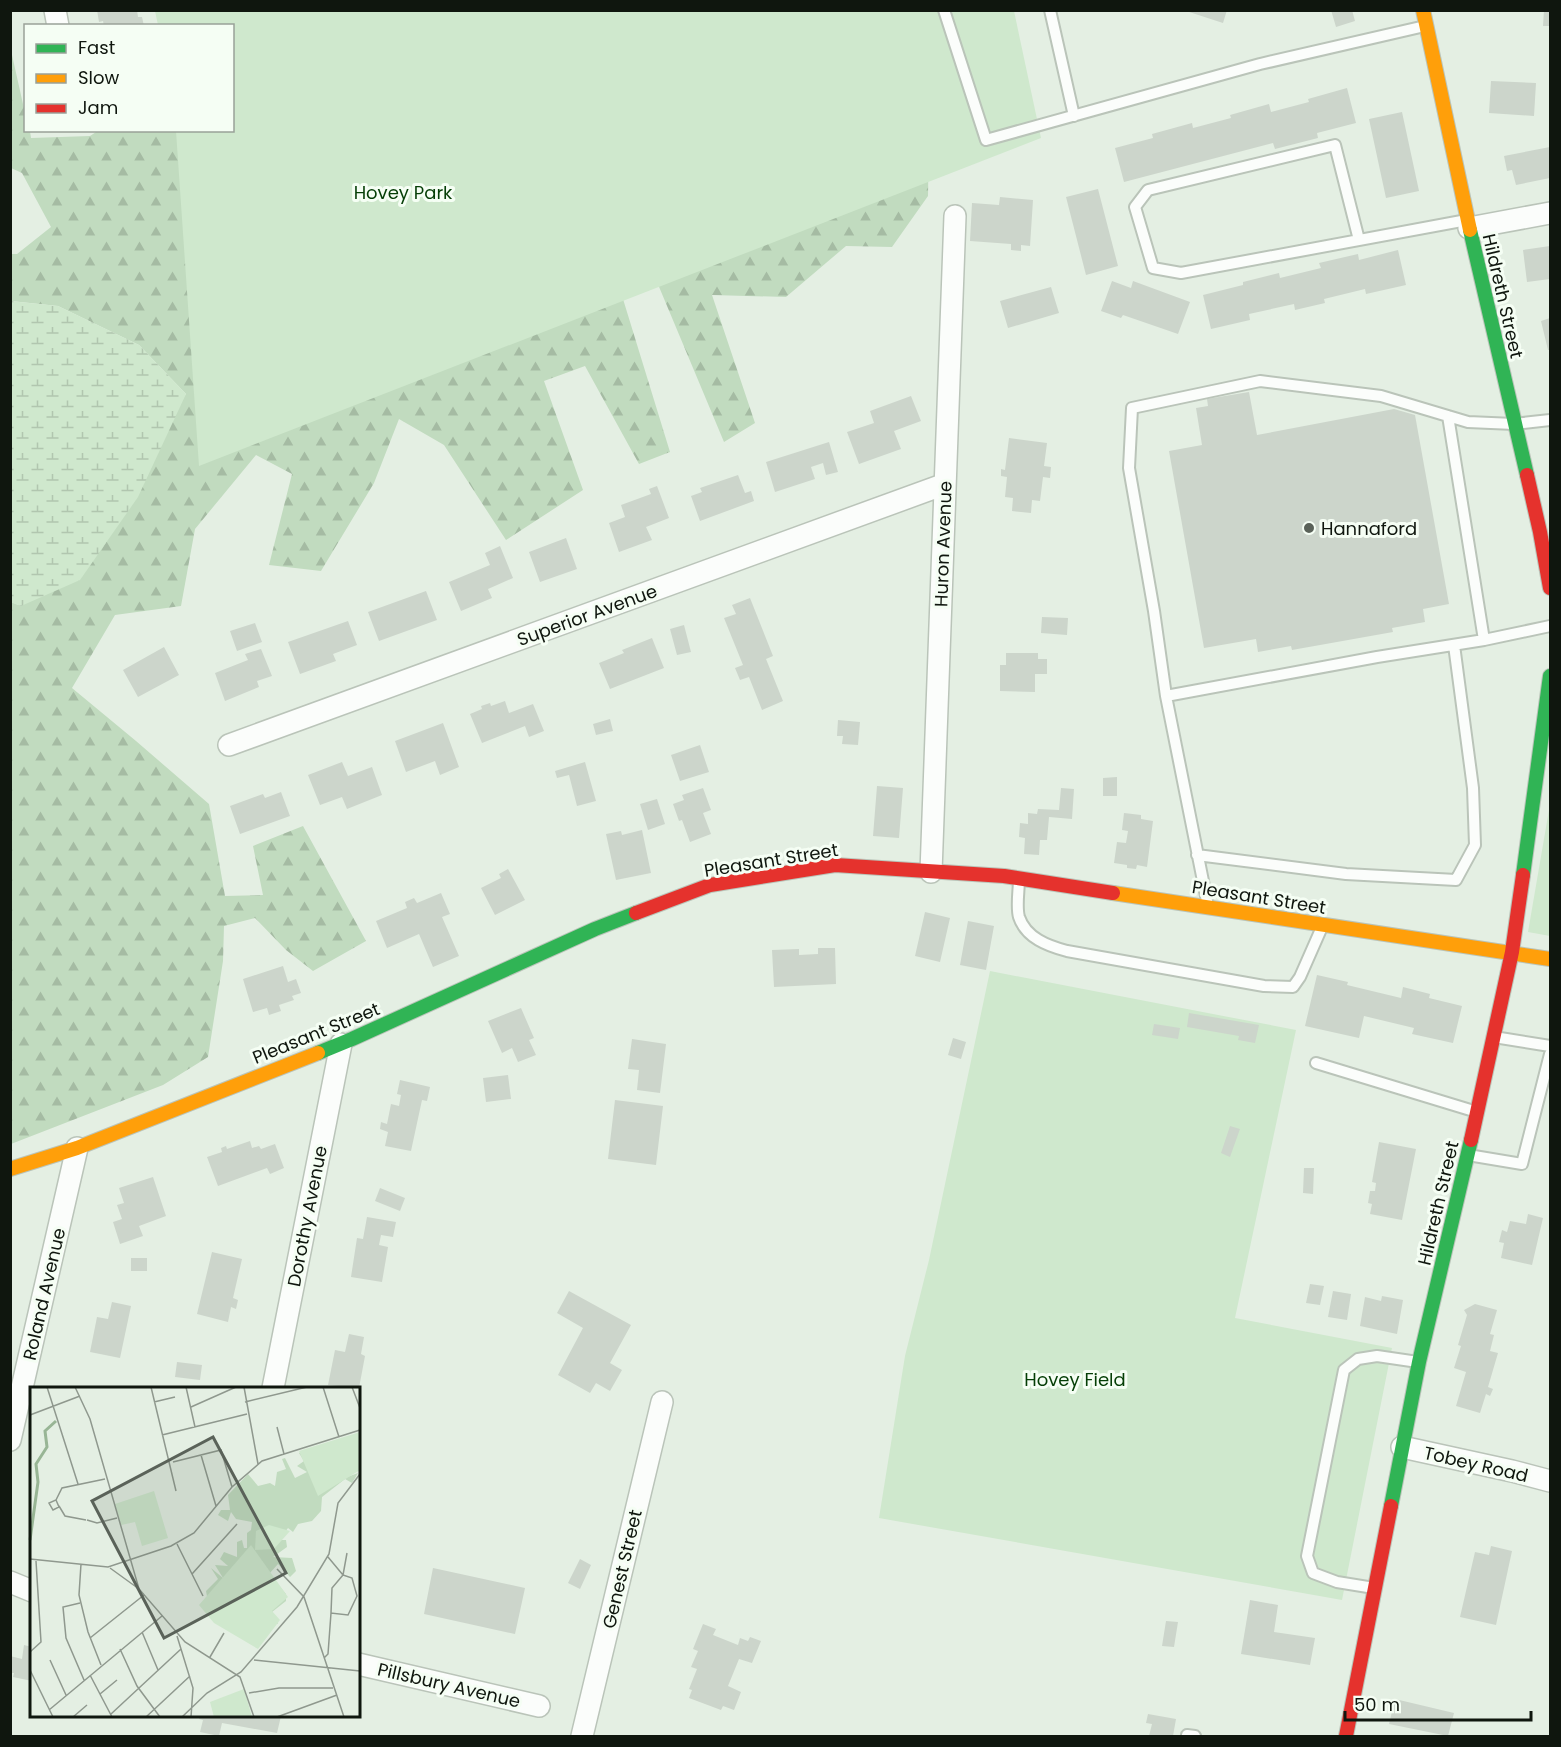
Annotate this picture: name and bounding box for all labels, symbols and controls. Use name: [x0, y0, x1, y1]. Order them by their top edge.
legend: [24, 24, 234, 132]
text: Fast: [78, 35, 115, 60]
text: Slow: [78, 65, 120, 90]
text: Jam: [78, 95, 118, 120]
park label: Hovey Park: [354, 180, 453, 205]
street label: Hildreth Street: [1477, 231, 1529, 361]
street label: Huron Avenue: [928, 481, 958, 607]
place label: Hannaford: [1321, 516, 1417, 541]
marker: Hannaford: [1302, 521, 1316, 535]
street label: Superior Avenue: [514, 578, 660, 652]
street label: Pleasant Street: [702, 837, 840, 883]
street label: Pleasant Street: [1190, 874, 1328, 920]
street label: Pleasant Street: [249, 996, 383, 1070]
street label: Hildreth Street: [1412, 1138, 1464, 1268]
street label: Dorothy Avenue: [281, 1143, 333, 1289]
street label: Roland Avenue: [17, 1225, 71, 1363]
park label: Hovey Field: [1024, 1367, 1126, 1392]
inset map: [30, 1387, 360, 1717]
street label: Tobey Road: [1421, 1440, 1531, 1488]
street label: Genest Street: [596, 1507, 648, 1631]
street label: Pillsbury Avenue: [375, 1656, 523, 1714]
scale bar: [1345, 1684, 1531, 1722]
text: 50 m: [1354, 1692, 1400, 1717]

